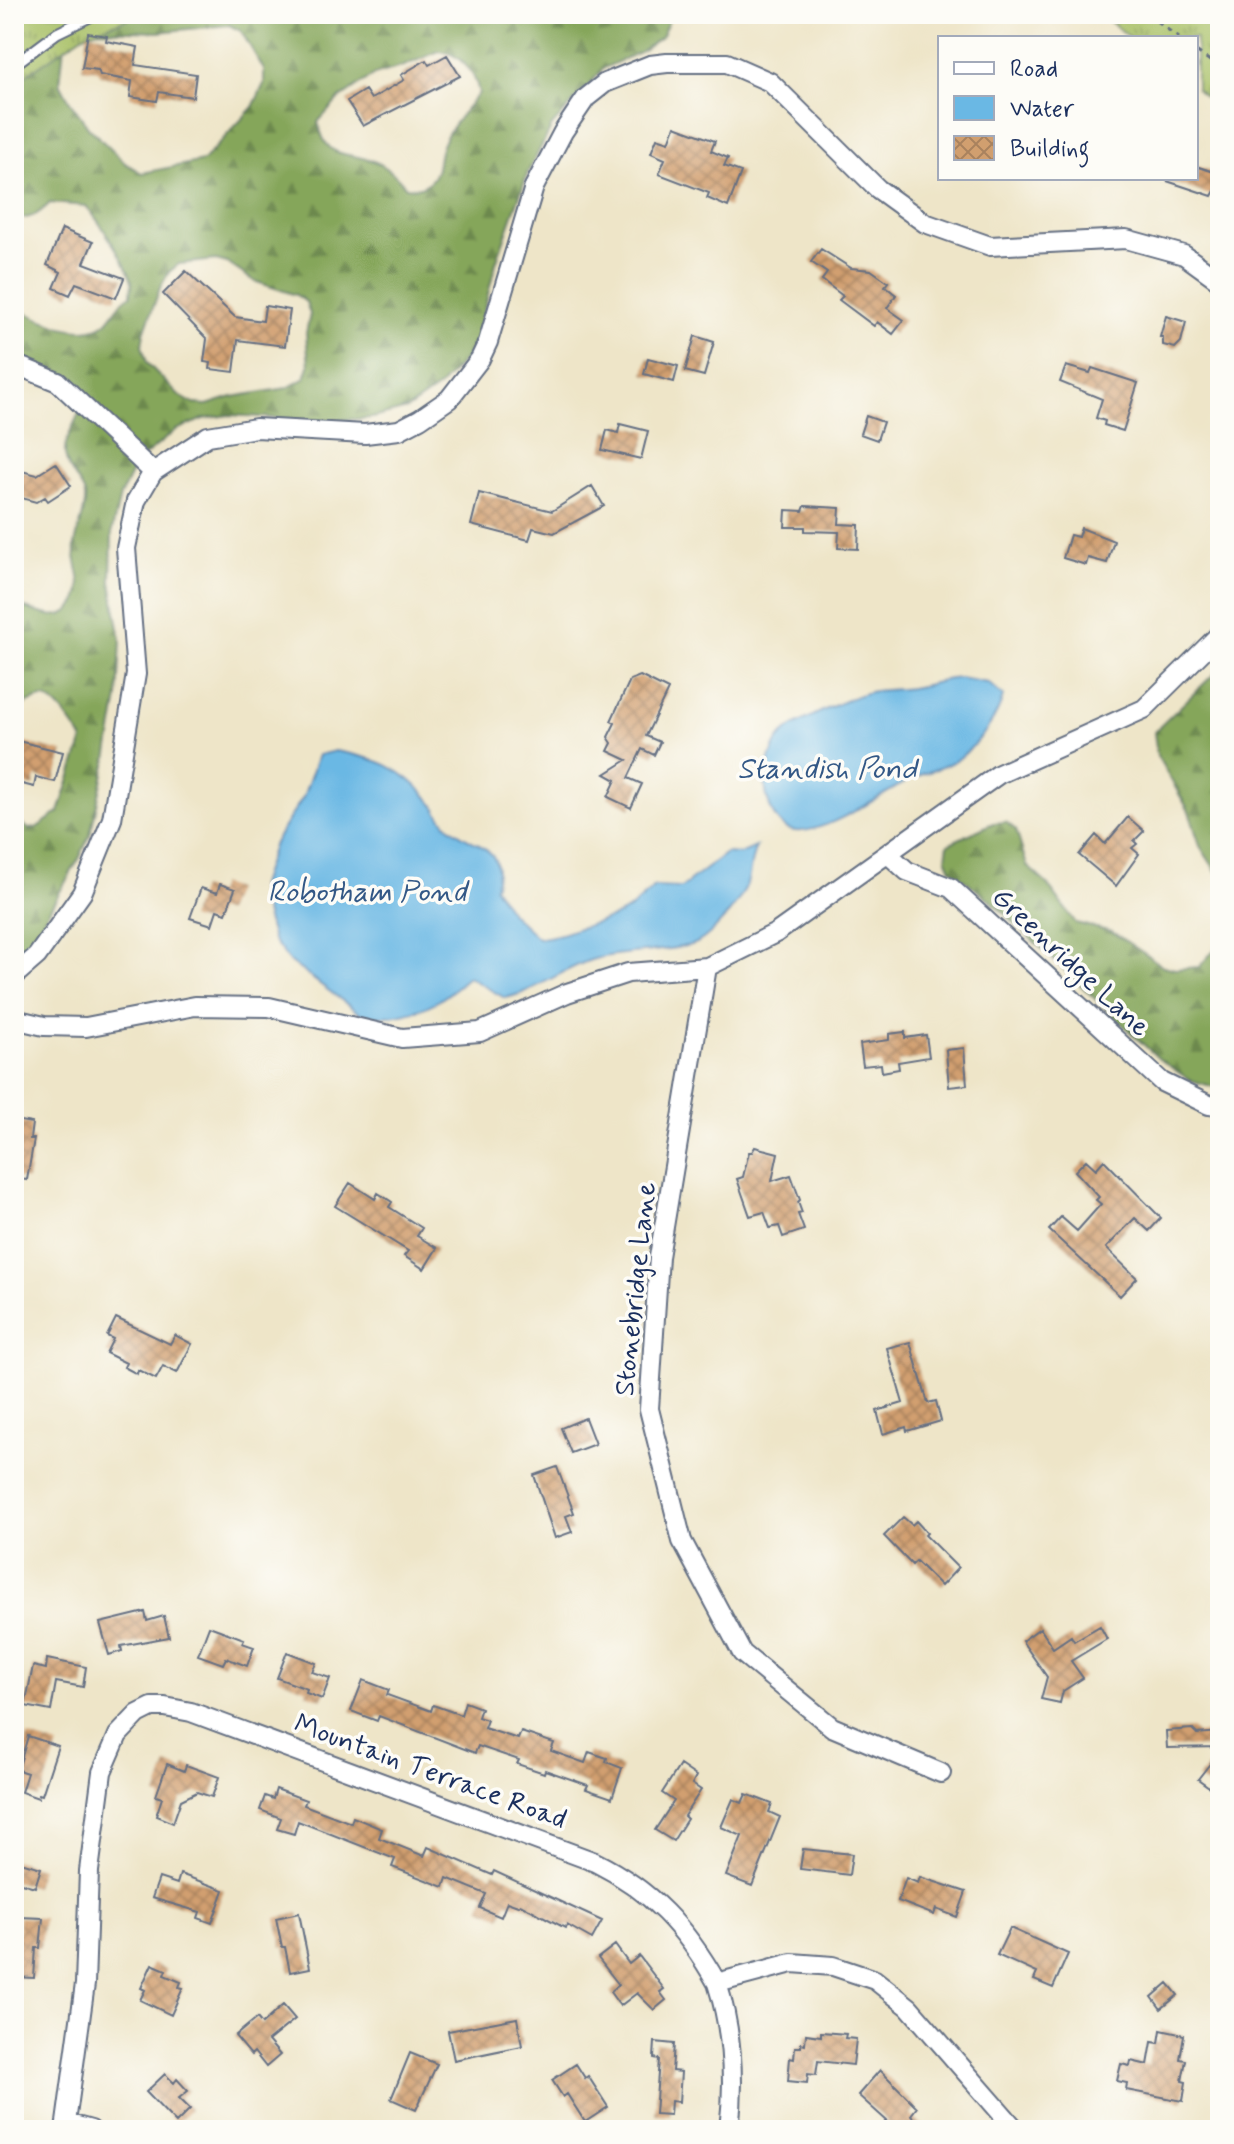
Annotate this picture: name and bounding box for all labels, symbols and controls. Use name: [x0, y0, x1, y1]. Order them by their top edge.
legend: [938, 36, 1198, 180]
text: Road: [1010, 54, 1058, 85]
text: Water: [1010, 94, 1075, 125]
text: Building: [1010, 134, 1090, 168]
water label: Standish Pond: [737, 750, 919, 789]
water label: Robotham Pond: [268, 873, 470, 912]
street label: Greenridge Lane: [982, 880, 1157, 1047]
street label: Stonebridge Lane: [607, 1181, 666, 1398]
street label: Mountain Terrace Road: [289, 1706, 571, 1839]

